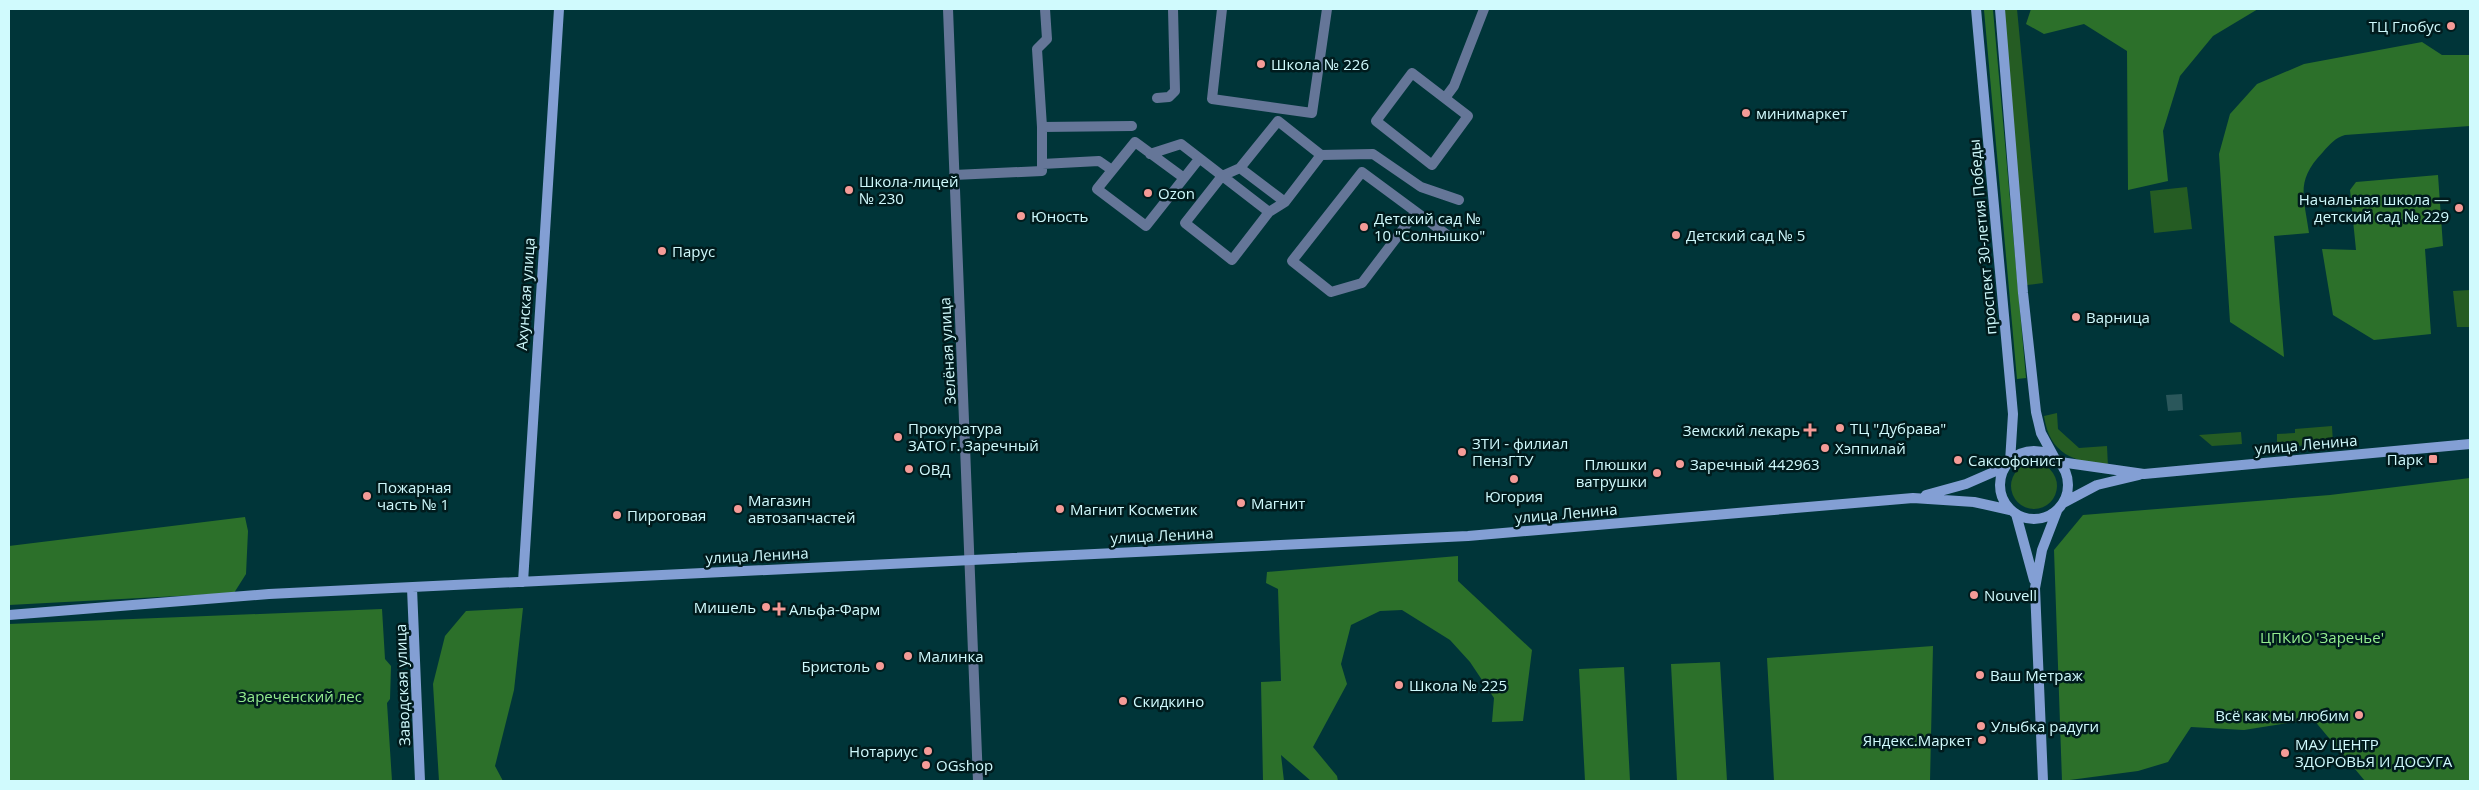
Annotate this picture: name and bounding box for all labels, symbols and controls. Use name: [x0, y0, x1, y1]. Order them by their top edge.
place label: ТЦ Глобус: [2369, 16, 2441, 36]
marker: ТЦ Глобус: [2445, 20, 2457, 32]
place label: Школа № 226: [1271, 54, 1369, 74]
marker: Школа № 226: [1255, 58, 1267, 70]
place label: минимаркет: [1756, 103, 1847, 123]
marker: минимаркет: [1740, 107, 1752, 119]
street label: проспект 30-летия Победы: [1963, 138, 2001, 336]
place label: Школа-лицей № 230: [859, 171, 958, 208]
place label: Ozon: [1158, 183, 1195, 203]
marker: Школа-лицей № 230: [843, 184, 855, 196]
marker: Ozon: [1142, 187, 1154, 199]
place label: Начальная школа — детский сад № 229: [2299, 189, 2449, 226]
marker: Начальная школа — детский сад № 229: [2453, 202, 2465, 214]
place label: Юность: [1031, 206, 1088, 226]
place label: Детский сад № 10 "Солнышко": [1374, 208, 1485, 245]
marker: Юность: [1015, 210, 1027, 222]
marker: Детский сад № 10 "Солнышко": [1358, 221, 1370, 233]
place label: Детский сад № 5: [1686, 225, 1805, 245]
marker: Детский сад № 5: [1670, 229, 1682, 241]
street label: Ахунская улица: [511, 237, 539, 351]
place label: Парус: [672, 241, 715, 261]
marker: Парус: [656, 245, 668, 257]
street label: Зелёная улица: [934, 297, 960, 405]
place label: Варница: [2086, 307, 2150, 327]
marker: Варница: [2070, 311, 2082, 323]
place label: Прокуратура ЗАТО г. Заречный: [908, 418, 1039, 455]
place label: ТЦ "Дубрава": [1850, 418, 1946, 438]
place label: Земский лекарь: [1683, 420, 1800, 440]
marker: ТЦ "Дубрава": [1834, 422, 1846, 434]
marker: Земский лекарь: [1804, 424, 1816, 436]
street label: улица Ленина: [2254, 430, 2358, 458]
marker: Прокуратура ЗАТО г. Заречный: [892, 431, 904, 443]
place label: ЗТИ - филиал ПензГТУ: [1472, 433, 1568, 470]
place label: Хэппилай: [1835, 438, 1906, 458]
marker: Хэппилай: [1819, 442, 1831, 454]
marker: ЗТИ - филиал ПензГТУ: [1456, 446, 1468, 458]
place label: Парк: [2387, 449, 2423, 469]
place label: Саксофонист: [1968, 450, 2063, 470]
marker: Парк: [2427, 453, 2439, 465]
place label: Плюшки ватрушки: [1576, 454, 1647, 491]
place label: Заречный 442963: [1690, 454, 1820, 474]
marker: Саксофонист: [1952, 454, 1964, 466]
marker: Заречный 442963: [1674, 458, 1686, 470]
place label: ОВД: [919, 459, 951, 479]
marker: ОВД: [903, 463, 915, 475]
marker: Плюшки ватрушки: [1651, 467, 1663, 479]
marker: Югория: [1508, 473, 1520, 485]
place label: Пожарная часть № 1: [377, 477, 452, 514]
place label: Югория: [1485, 486, 1543, 506]
marker: Пожарная часть № 1: [361, 490, 373, 502]
place label: Магазин автозапчастей: [748, 490, 856, 527]
place label: Магнит: [1251, 493, 1305, 513]
marker: Магнит: [1235, 497, 1247, 509]
place label: Магнит Косметик: [1070, 499, 1198, 519]
street label: улица Ленина: [1514, 499, 1618, 527]
marker: Магазин автозапчастей: [732, 503, 744, 515]
marker: Магнит Косметик: [1054, 503, 1066, 515]
place label: Пироговая: [627, 505, 706, 525]
marker: Пироговая: [611, 509, 623, 521]
street label: улица Ленина: [1110, 522, 1214, 548]
street label: улица Ленина: [705, 542, 809, 568]
place label: Nouvell: [1984, 585, 2037, 605]
marker: Nouvell: [1968, 589, 1980, 601]
place label: Мишель: [694, 597, 756, 617]
place label: Альфа-Фарм: [789, 599, 880, 619]
marker: Мишель: [760, 601, 772, 613]
marker: Альфа-Фарм: [773, 603, 785, 615]
street label: Заводская улица: [390, 624, 414, 746]
park label: ЦПКиО 'Заречье': [2260, 627, 2384, 647]
place label: Малинка: [918, 646, 984, 666]
marker: Малинка: [902, 650, 914, 662]
place label: Бристоль: [801, 656, 870, 676]
marker: Бристоль: [874, 660, 886, 672]
place label: Ваш Метраж: [1990, 665, 2083, 685]
marker: Ваш Метраж: [1974, 669, 1986, 681]
place label: Школа № 225: [1409, 675, 1507, 695]
marker: Школа № 225: [1393, 679, 1405, 691]
park label: Зареченский лес: [238, 686, 362, 706]
place label: Скидкино: [1133, 691, 1204, 711]
marker: Скидкино: [1117, 695, 1129, 707]
place label: Всё как мы любим: [2215, 705, 2349, 725]
marker: Всё как мы любим: [2353, 709, 2365, 721]
place label: Улыбка радуги: [1991, 716, 2099, 736]
marker: Улыбка радуги: [1975, 720, 1987, 732]
place label: Яндекс.Маркет: [1863, 730, 1972, 750]
marker: Яндекс.Маркет: [1976, 734, 1988, 746]
place label: МАУ ЦЕНТР ЗДОРОВЬЯ И ДОСУГА: [2295, 734, 2453, 771]
place label: Нотариус: [849, 741, 918, 761]
marker: Нотариус: [922, 745, 934, 757]
marker: МАУ ЦЕНТР ЗДОРОВЬЯ И ДОСУГА: [2279, 747, 2291, 759]
place label: OGshop: [936, 755, 993, 775]
marker: OGshop: [920, 759, 932, 771]

